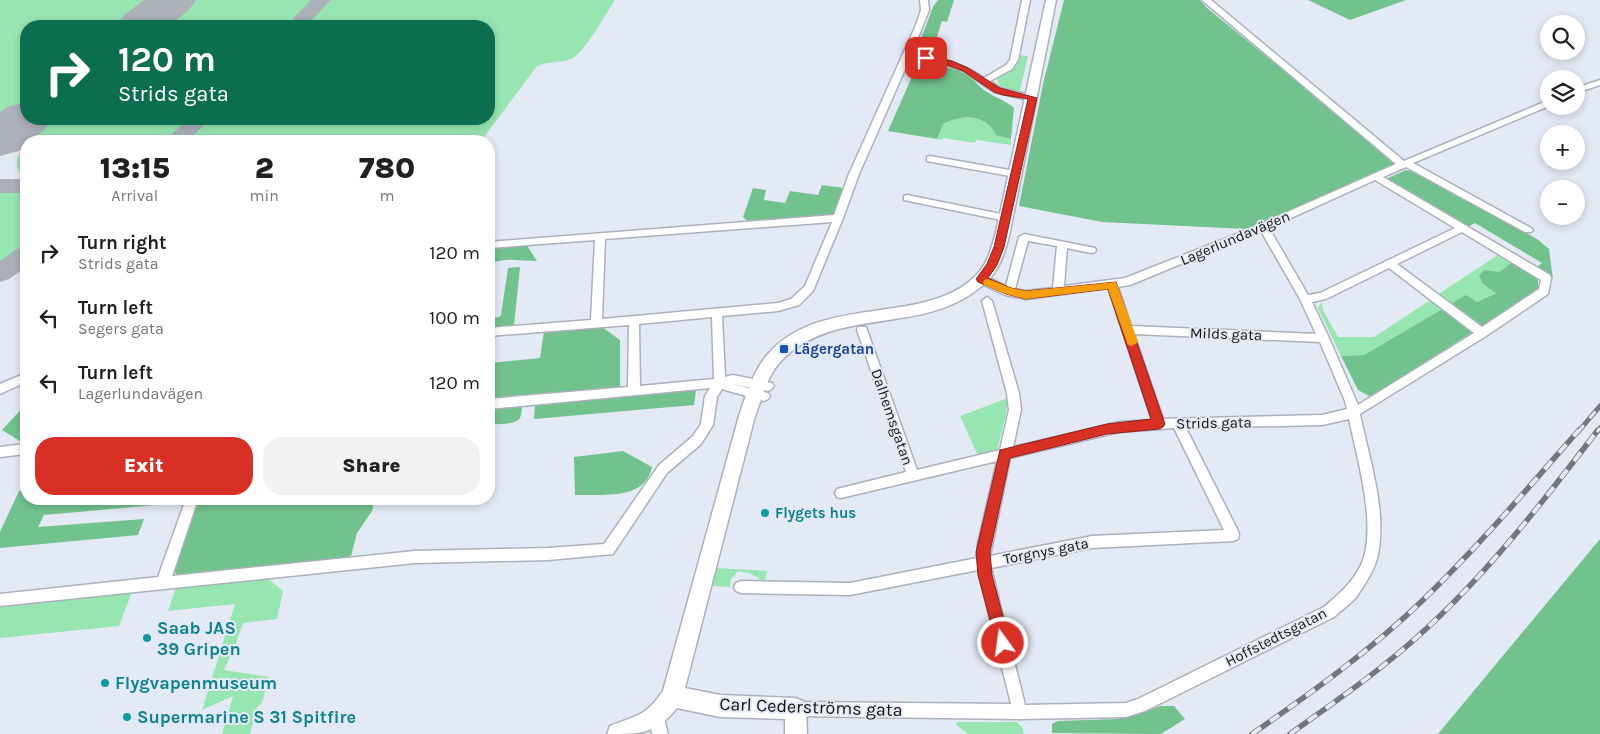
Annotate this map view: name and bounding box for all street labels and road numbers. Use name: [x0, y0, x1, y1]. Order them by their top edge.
street label: Lagerlundavägen: [1177, 207, 1293, 269]
street label: Milds gata: [1190, 324, 1262, 344]
street label: Dalhemsgatan: [867, 366, 917, 468]
street label: Strids gata: [1176, 413, 1252, 433]
street label: Torgnys gata: [1002, 534, 1090, 568]
street label: Hoffstedtsgatan: [1222, 604, 1330, 670]
street label: Carl Cederströms gata: [719, 693, 903, 721]

